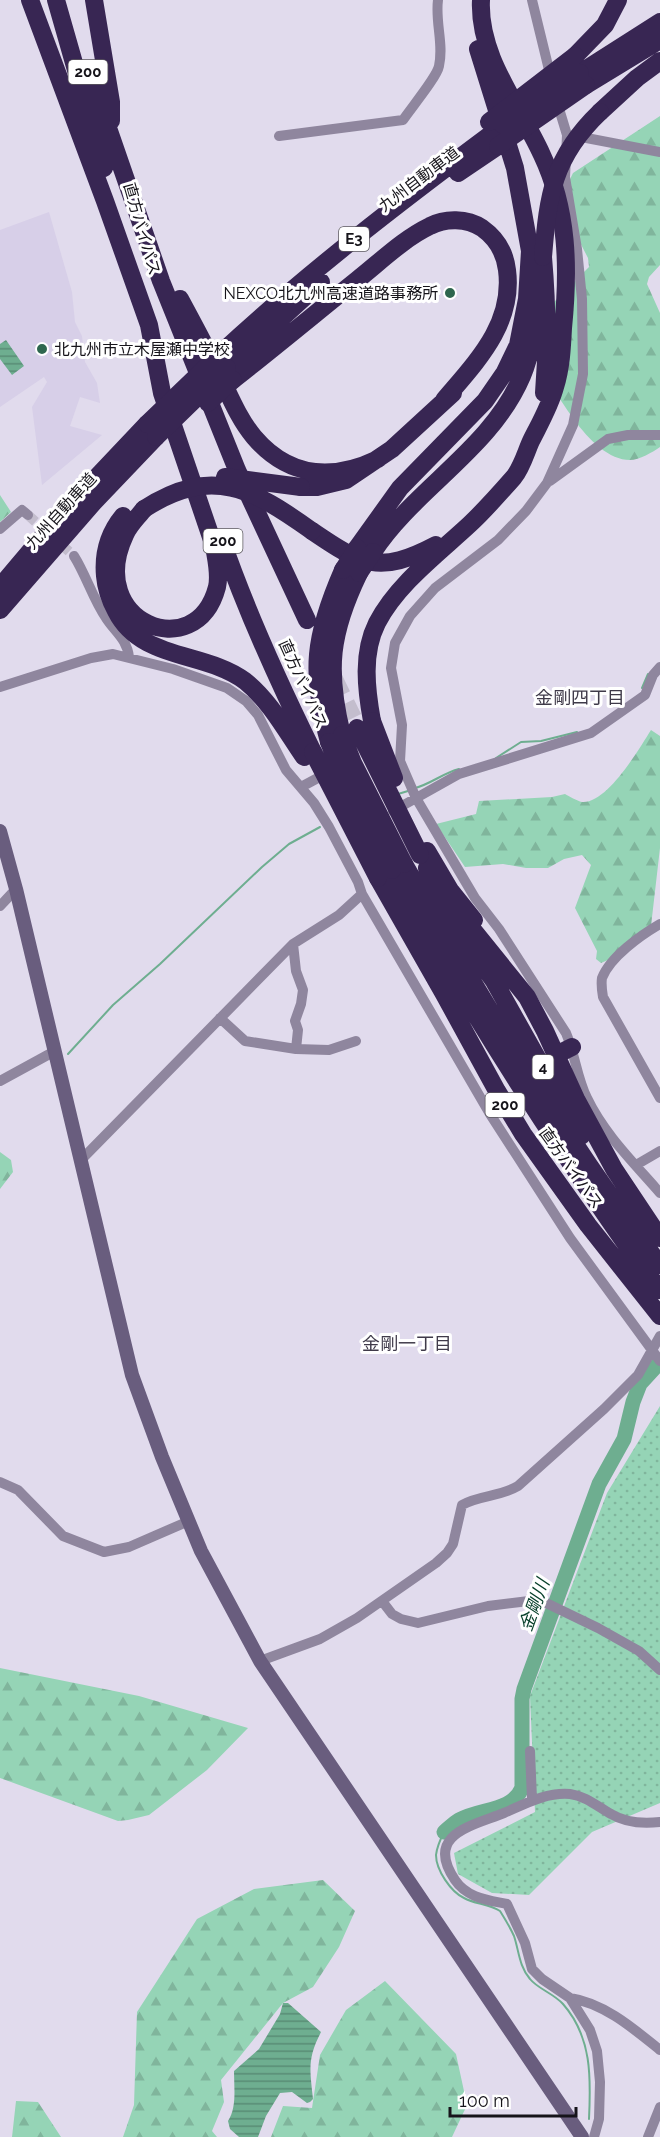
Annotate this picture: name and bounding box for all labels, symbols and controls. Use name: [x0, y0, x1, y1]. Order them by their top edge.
road number: 200: [68, 60, 107, 84]
street label: 九州自動車道: [375, 143, 463, 215]
street label: 直方バイパス: [120, 180, 164, 278]
road number: E3: [339, 227, 369, 251]
place label: NEXCO北九州高速道路事務所: [223, 284, 438, 303]
marker: NEXCO北九州高速道路事務所: [443, 286, 457, 300]
place label: 北九州市立木屋瀬中学校: [54, 340, 230, 359]
marker: 北九州市立木屋瀬中学校: [35, 342, 49, 356]
street label: 九州自動車道: [22, 469, 100, 553]
road number: 200: [204, 529, 242, 553]
street label: 直方バイパス: [275, 636, 331, 732]
district label: 金剛四丁目: [535, 687, 625, 708]
road number: 4: [532, 1055, 554, 1079]
road number: 200: [486, 1093, 524, 1117]
street label: 直方バイパス: [535, 1124, 607, 1212]
district label: 金剛一丁目: [362, 1333, 452, 1354]
water label: 金剛川: [515, 1574, 554, 1634]
scale bar: [450, 2080, 576, 2118]
text: 100 m: [459, 2090, 510, 2111]

